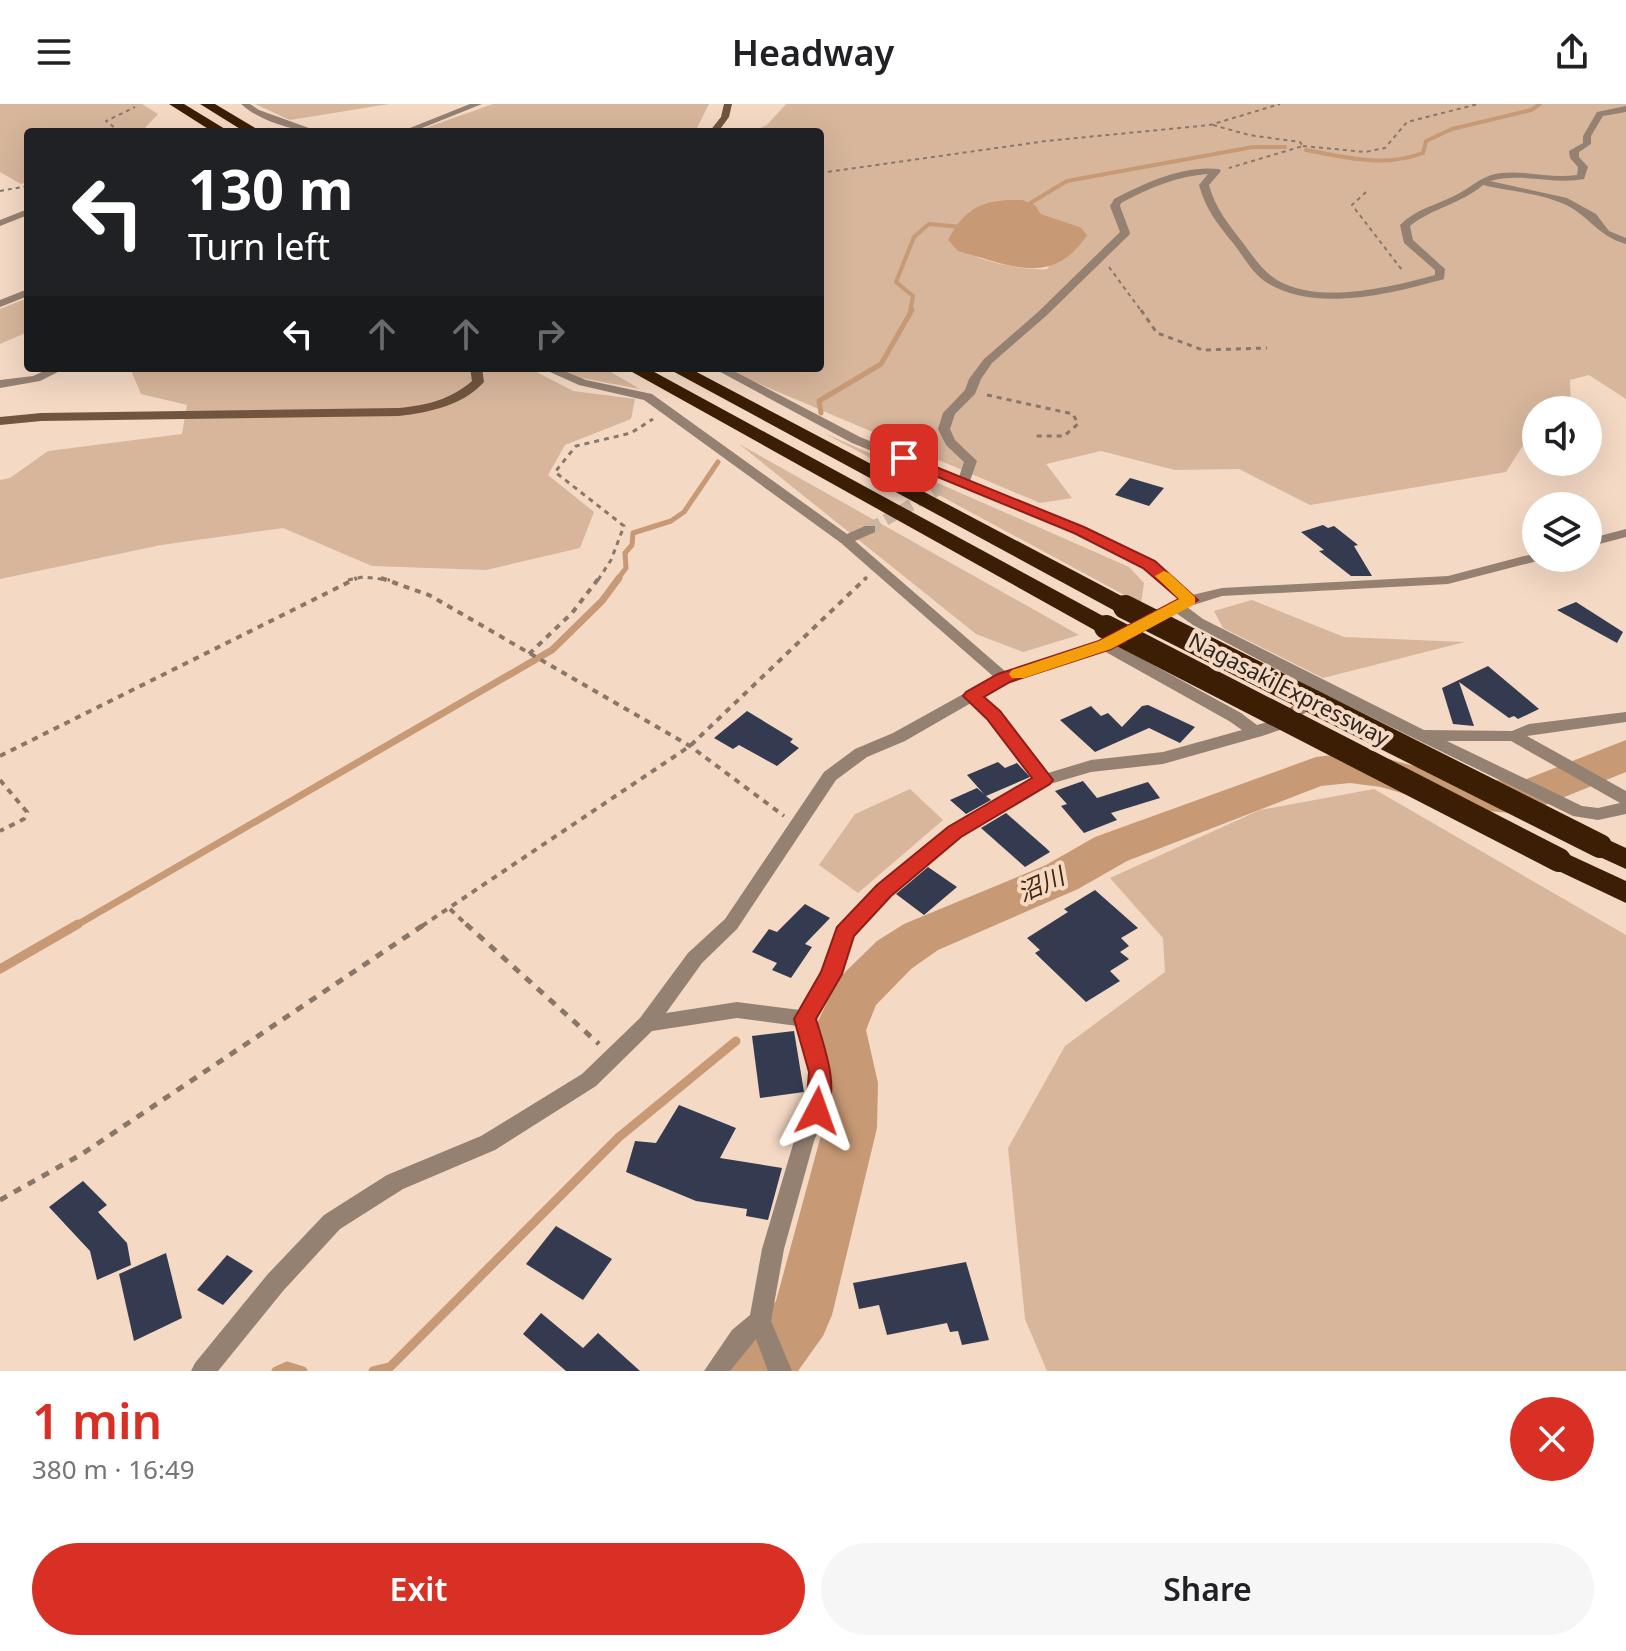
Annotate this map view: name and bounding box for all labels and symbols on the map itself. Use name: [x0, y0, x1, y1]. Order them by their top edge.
pin: [870, 424, 938, 492]
street label: Nagasaki Expressway: [1184, 624, 1396, 752]
water label: 沼川: [1012, 858, 1072, 908]
position arrow: [775, 1069, 859, 1153]

